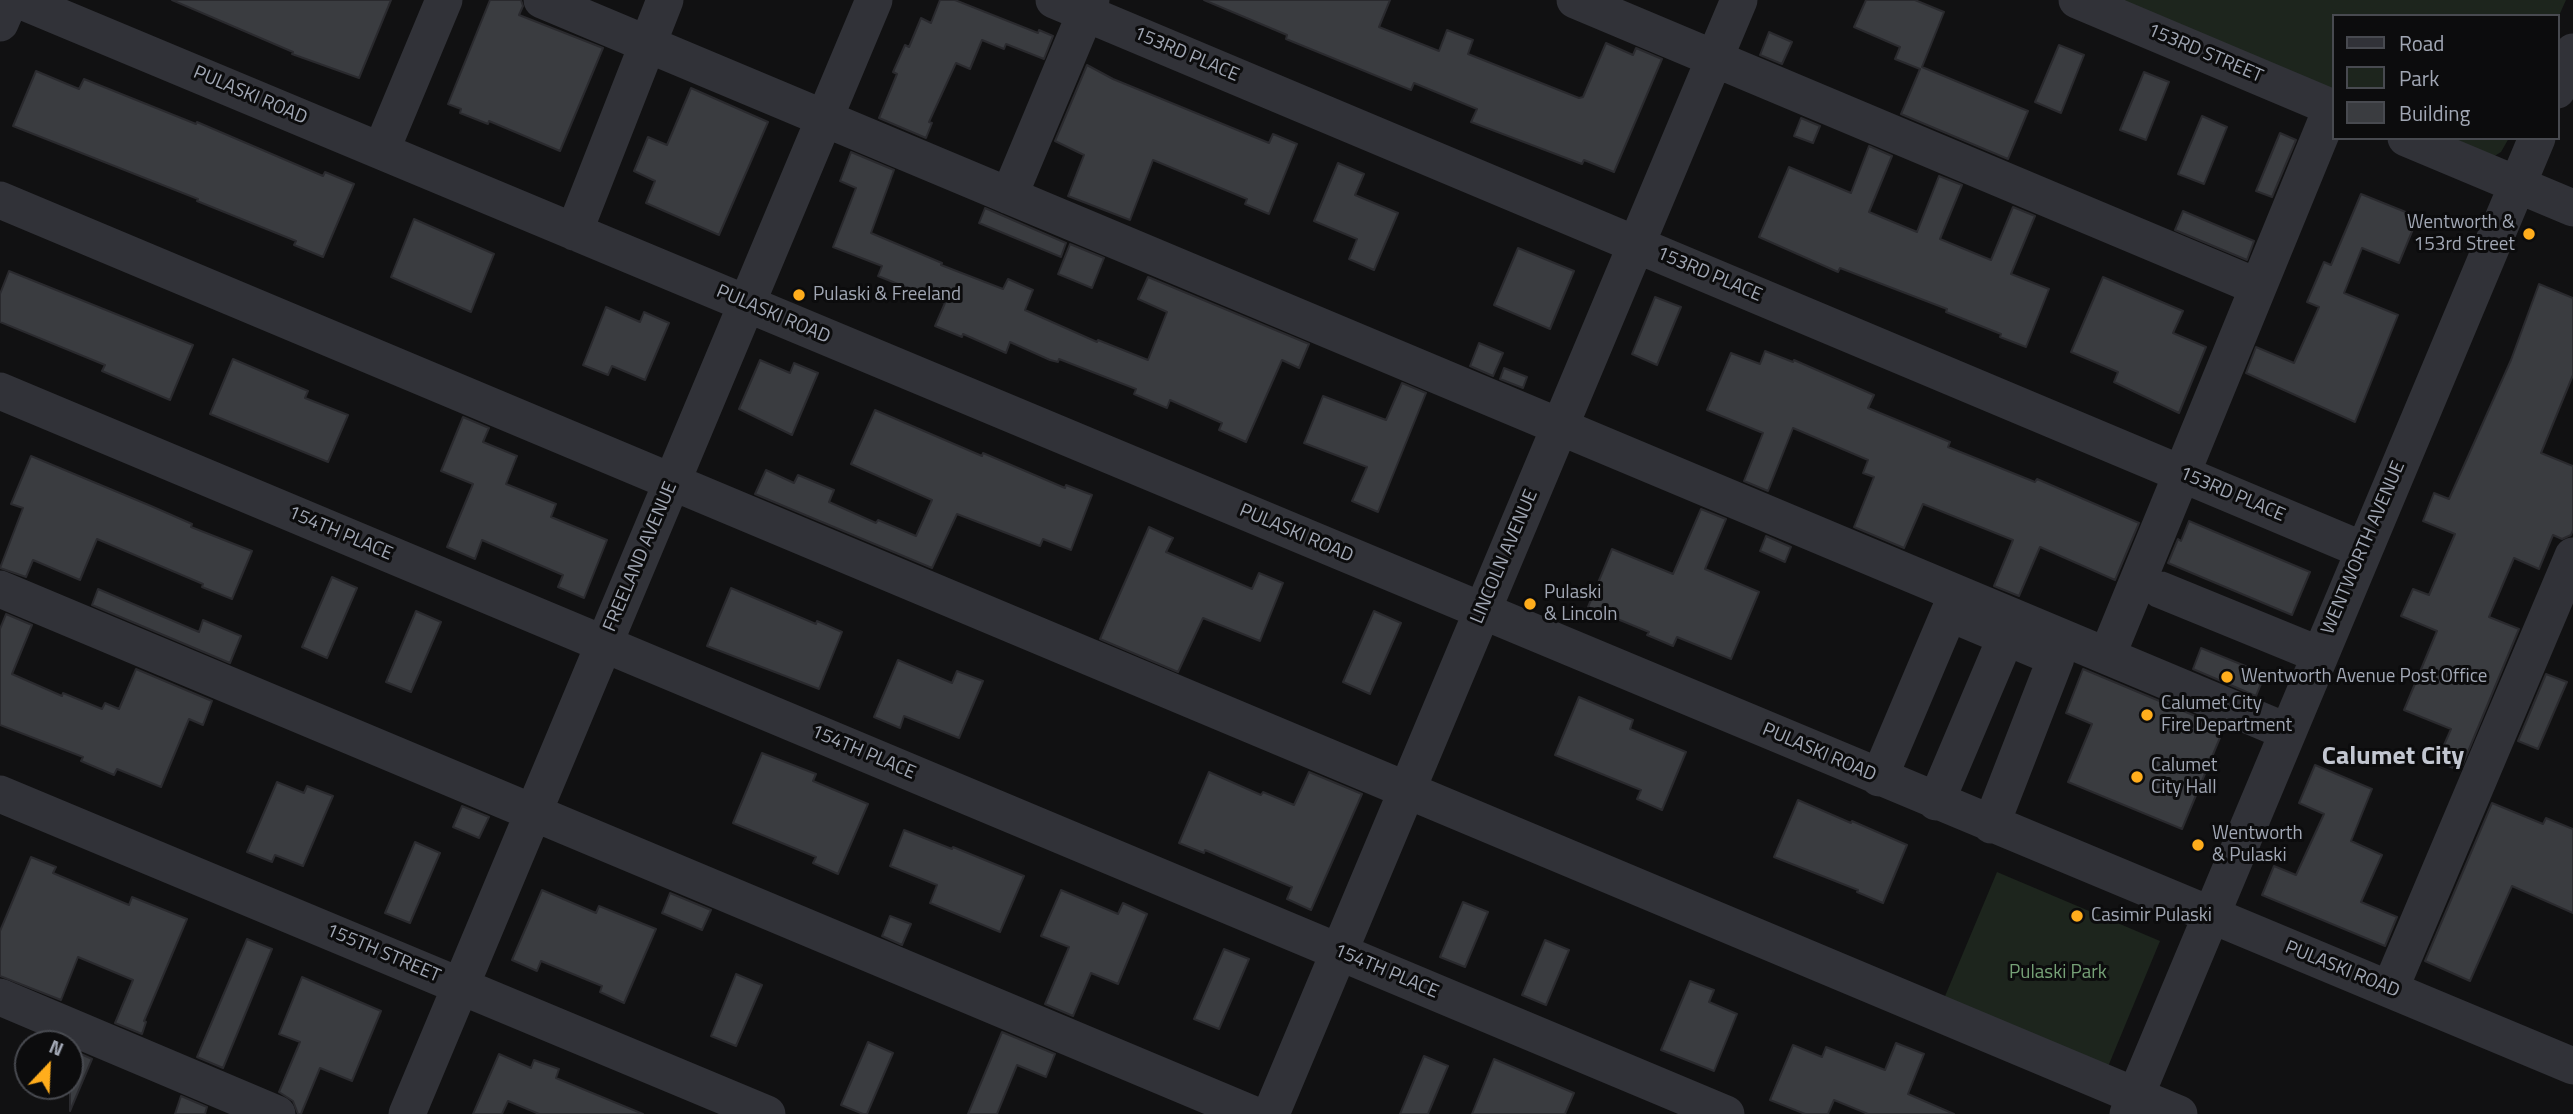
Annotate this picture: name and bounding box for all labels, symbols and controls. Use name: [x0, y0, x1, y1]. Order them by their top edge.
legend: [2332, 14, 2559, 140]
street label: 153RD STREET: [2144, 19, 2266, 89]
street label: 153RD PLACE: [1130, 23, 1242, 87]
text: Road: [2399, 27, 2444, 59]
street label: PULASKI ROAD: [190, 62, 310, 130]
text: Park: [2399, 62, 2439, 94]
text: Building: [2399, 97, 2470, 129]
place label: Wentworth & 153rd Street: [2407, 212, 2515, 256]
marker: Wentworth & 153rd Street: [2521, 226, 2537, 242]
street label: 153RD PLACE: [1653, 243, 1765, 307]
street label: PULASKI ROAD: [713, 281, 833, 349]
place label: Pulaski & Freeland: [813, 284, 961, 306]
marker: Pulaski & Freeland: [791, 287, 807, 303]
street label: WENTWORTH AVENUE: [2317, 458, 2411, 638]
street label: 153RD PLACE: [2176, 463, 2288, 527]
street label: FREELAND AVENUE: [599, 479, 683, 635]
street label: LINCOLN AVENUE: [1466, 487, 1544, 627]
street label: PULASKI ROAD: [1236, 500, 1356, 568]
street label: 154TH PLACE: [284, 502, 396, 566]
place label: Pulaski & Lincoln: [1544, 582, 1618, 626]
marker: Pulaski & Lincoln: [1522, 596, 1538, 612]
place label: Wentworth Avenue Post Office: [2241, 666, 2487, 688]
marker: Wentworth Avenue Post Office: [2219, 669, 2235, 685]
place label: Calumet City Fire Department: [2161, 693, 2292, 737]
marker: Calumet City Fire Department: [2139, 707, 2155, 723]
street label: PULASKI ROAD: [1759, 719, 1879, 787]
street label: 154TH PLACE: [807, 721, 919, 785]
district label: Calumet City: [2322, 742, 2464, 774]
place label: Calumet City Hall: [2151, 755, 2217, 799]
marker: Calumet City Hall: [2129, 769, 2145, 785]
place label: Wentworth & Pulaski: [2212, 823, 2303, 867]
marker: Wentworth & Pulaski: [2190, 837, 2206, 853]
place label: Casimir Pulaski: [2091, 905, 2212, 927]
marker: Casimir Pulaski: [2069, 908, 2085, 924]
street label: 155TH STREET: [322, 920, 444, 988]
street label: PULASKI ROAD: [2281, 937, 2403, 1003]
street label: 154TH PLACE: [1330, 940, 1442, 1004]
park label: Pulaski Park: [2009, 962, 2107, 984]
north arrow: [14, 1030, 84, 1100]
text: N: [45, 1031, 68, 1063]

